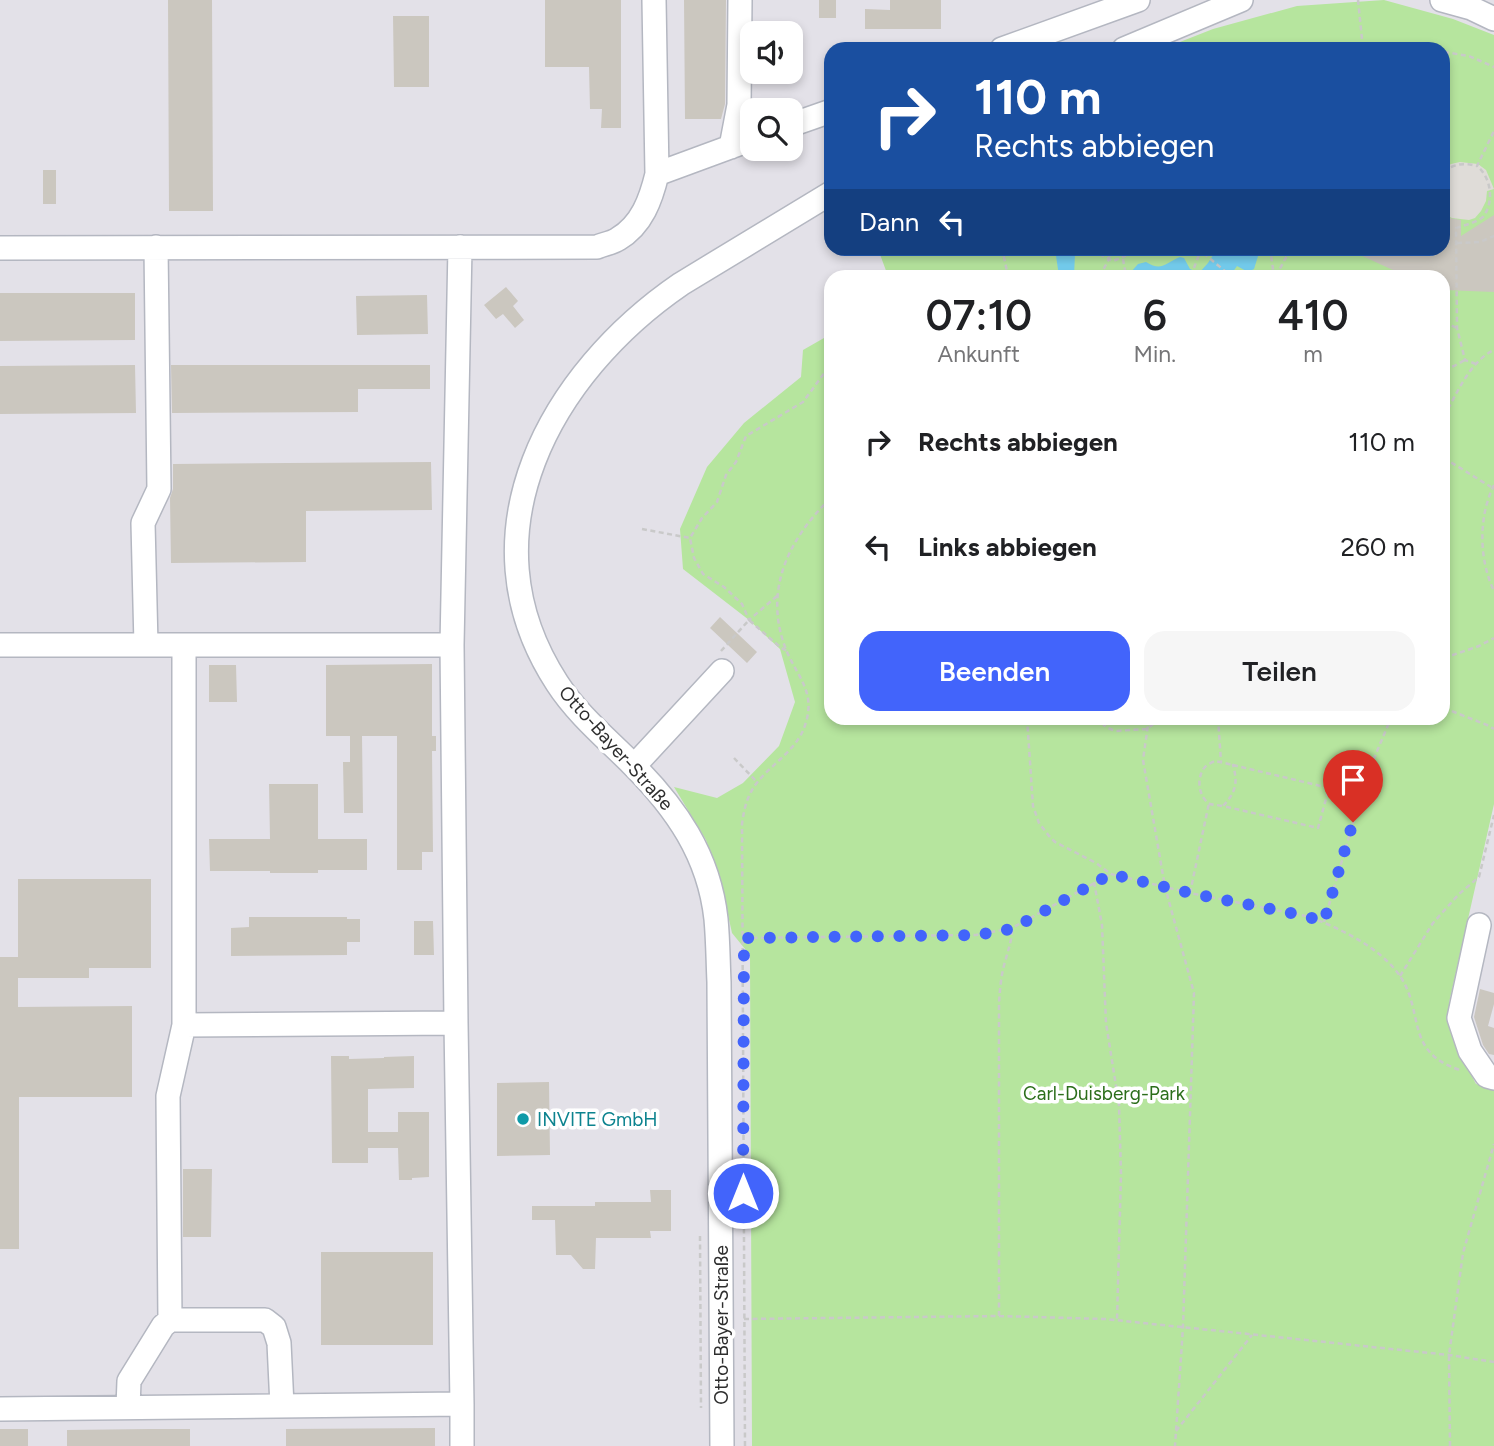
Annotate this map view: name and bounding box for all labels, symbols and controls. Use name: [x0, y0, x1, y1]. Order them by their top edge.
map controls: [740, 21, 803, 161]
button: sound: [740, 21, 803, 84]
text: 110 m: [974, 67, 1102, 126]
icon: right: [859, 70, 950, 161]
button: search: [740, 98, 803, 161]
text: Rechts abbiegen: [974, 127, 1214, 165]
icon: left: [933, 203, 971, 241]
text: Dann: [859, 206, 919, 238]
text: 07:10: [925, 290, 1032, 341]
text: 6: [1143, 290, 1167, 341]
text: 410: [1277, 290, 1349, 341]
text: Ankunft: [938, 340, 1020, 368]
text: Min.: [1134, 340, 1176, 368]
text: m: [1303, 340, 1323, 368]
icon: right: [859, 423, 897, 461]
text: Rechts abbiegen: [918, 426, 1118, 458]
text: 110 m: [1348, 426, 1415, 458]
icon: left: [859, 528, 897, 566]
text: Links abbiegen: [918, 531, 1097, 563]
text: 260 m: [1341, 531, 1415, 563]
button: Beenden: [859, 631, 1130, 711]
button: Teilen: [1144, 631, 1415, 711]
street label: Otto-Bayer-Straße: [554, 681, 678, 815]
pin: [1323, 750, 1383, 822]
icon: arrive: [1334, 761, 1372, 799]
park label: Carl-Duisberg-Park: [1023, 1082, 1186, 1105]
place label: INVITE GmbH: [537, 1108, 658, 1131]
marker: INVITE GmbH: [515, 1111, 531, 1127]
position arrow: [706, 1156, 780, 1230]
street label: Otto-Bayer-Straße: [710, 1245, 733, 1405]

